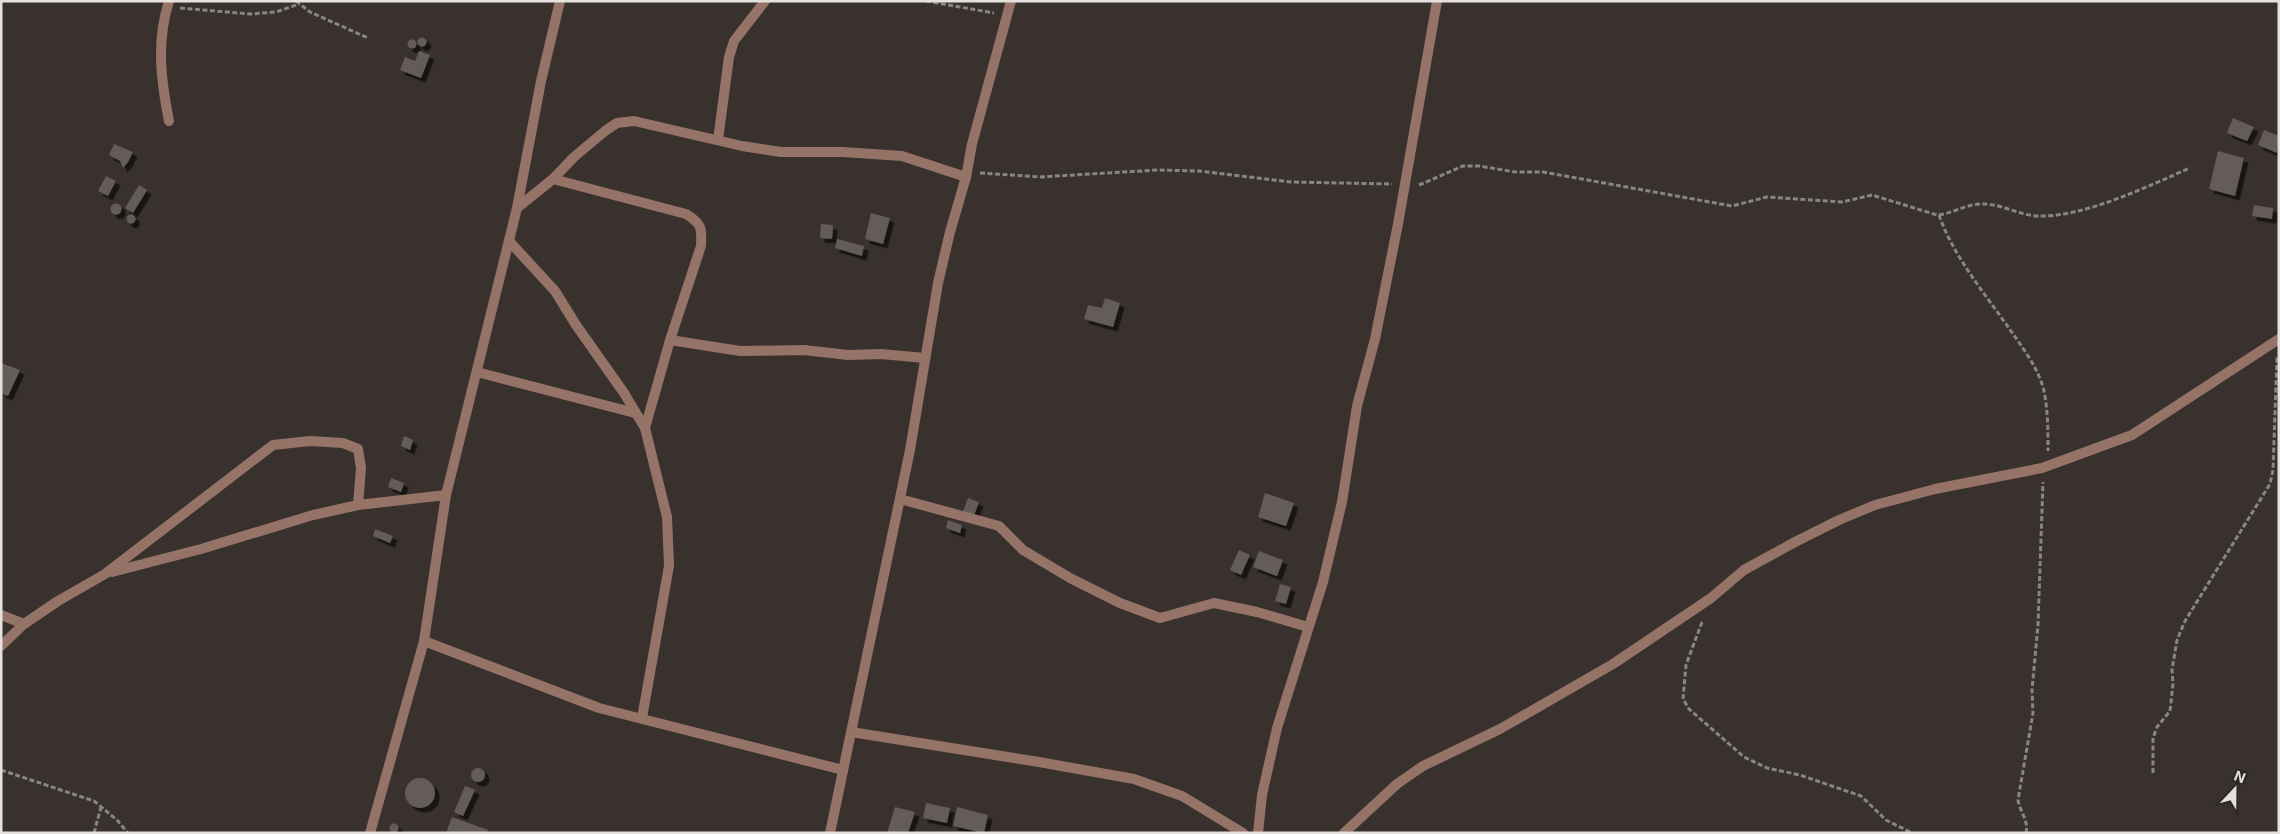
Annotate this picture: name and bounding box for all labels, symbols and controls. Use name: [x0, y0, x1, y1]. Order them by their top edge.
north arrow: [2210, 764, 2260, 814]
text: N: [2232, 767, 2248, 786]

